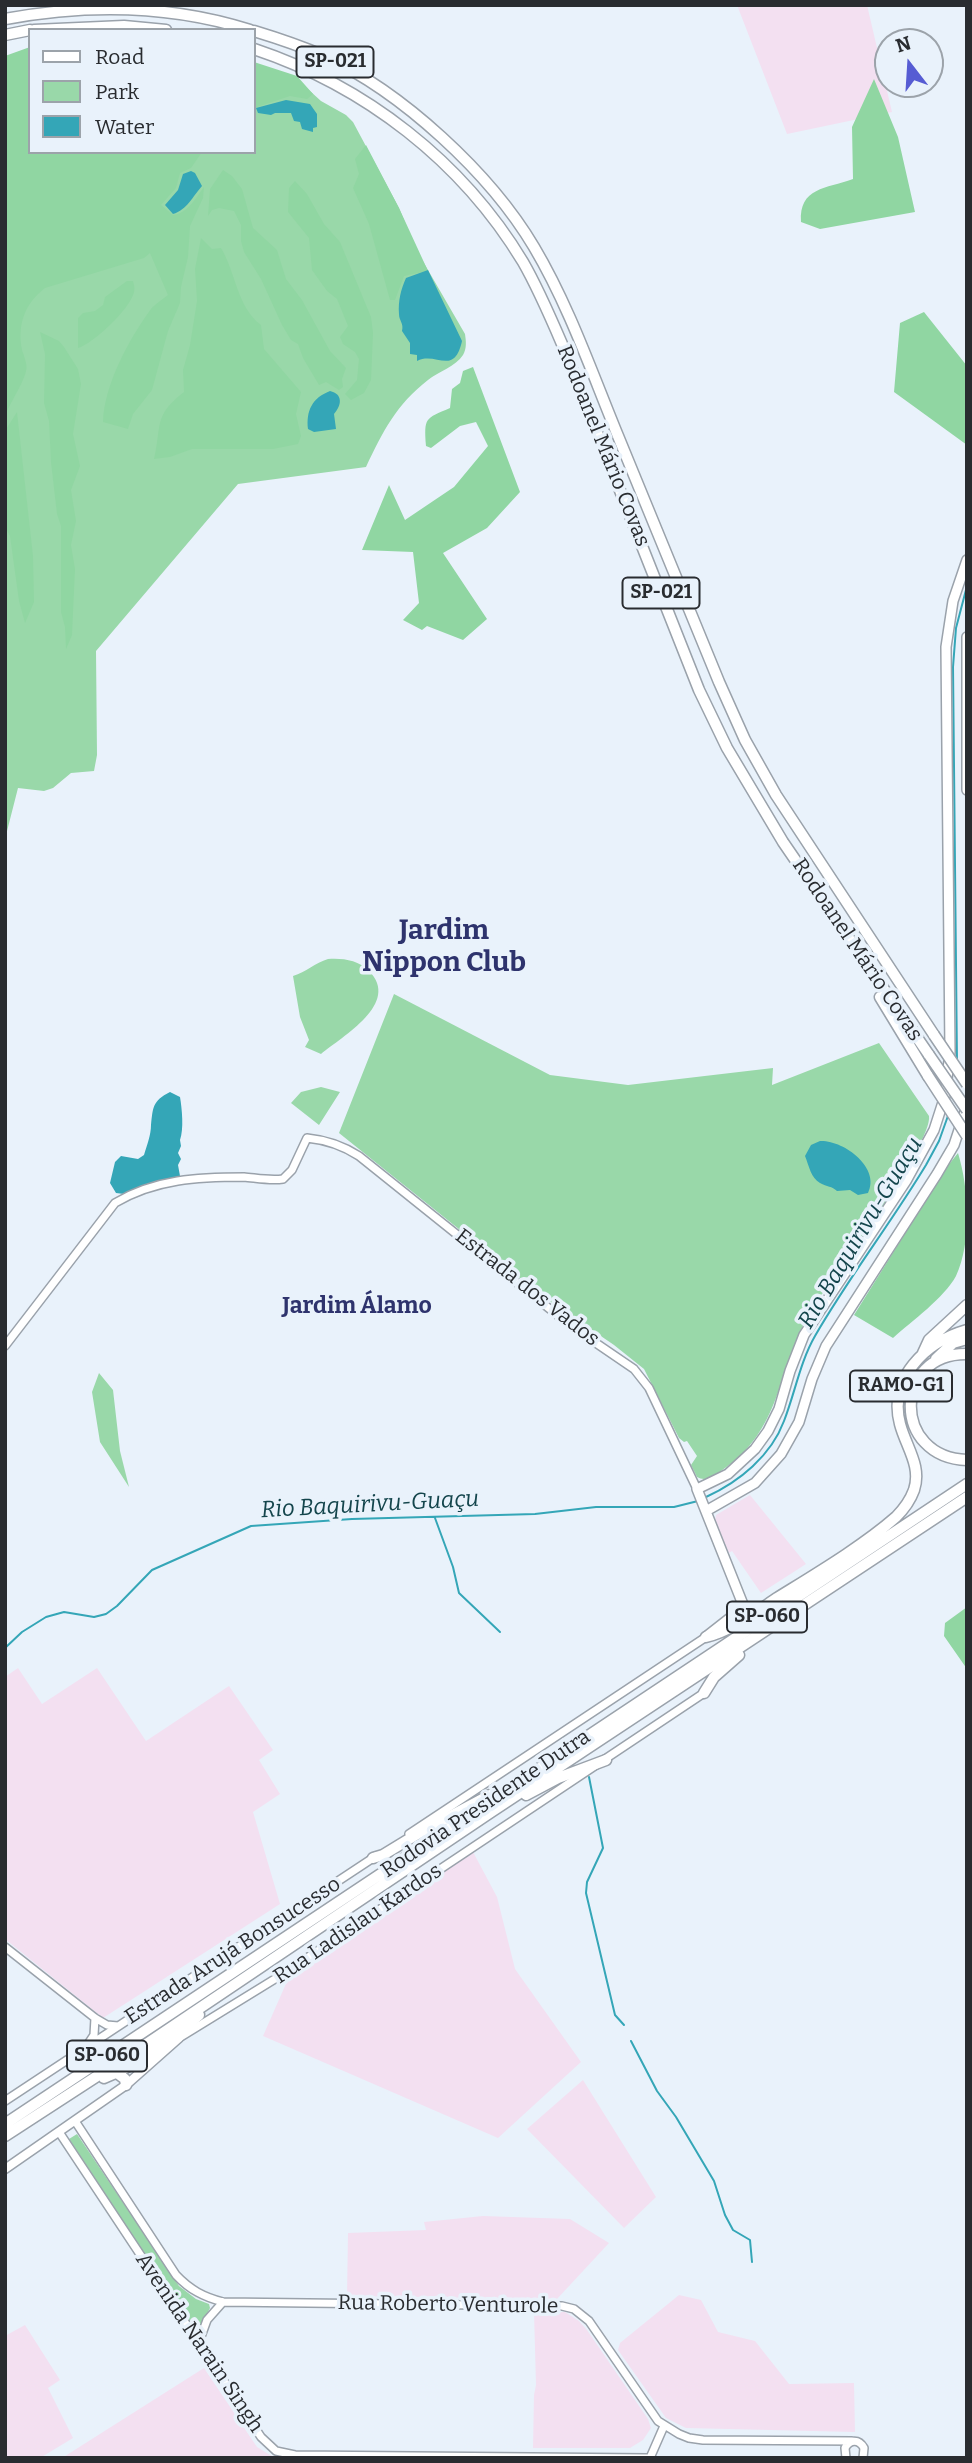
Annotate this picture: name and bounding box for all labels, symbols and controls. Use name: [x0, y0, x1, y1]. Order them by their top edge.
legend: [28, 28, 256, 154]
north arrow: [874, 28, 944, 98]
text: N: [893, 31, 914, 57]
text: Road: [95, 44, 144, 70]
road number: SP-021: [296, 46, 374, 78]
text: Park: [95, 79, 139, 105]
text: Water: [95, 114, 154, 140]
street label: Rodoanel Mário Covas: [551, 342, 655, 550]
road number: SP-021: [622, 578, 700, 608]
street label: Rodoanel Mário Covas: [787, 854, 927, 1046]
district label: Jardim Nippon Club: [362, 914, 526, 980]
water label: Rio Baquirivu-Guaçu: [793, 1132, 929, 1334]
street label: Estrada dos Vados: [450, 1224, 604, 1352]
district label: Jardim Álamo: [282, 1293, 432, 1321]
road number: RAMO-G1: [850, 1370, 952, 1402]
water label: Rio Baquirivu-Guaçu: [260, 1486, 480, 1524]
road number: SP-060: [727, 1602, 807, 1632]
street label: Rodovia Presidente Dutra: [377, 1725, 595, 1883]
street label: Rua Ladislau Kardos: [269, 1858, 447, 1990]
street label: Estrada Arujá Bonsucesso: [120, 1872, 346, 2030]
road number: SP-060: [67, 2040, 147, 2072]
street label: Avenida Narain Singh: [130, 2248, 268, 2438]
street label: Rua Roberto Venturole: [337, 2290, 559, 2320]

